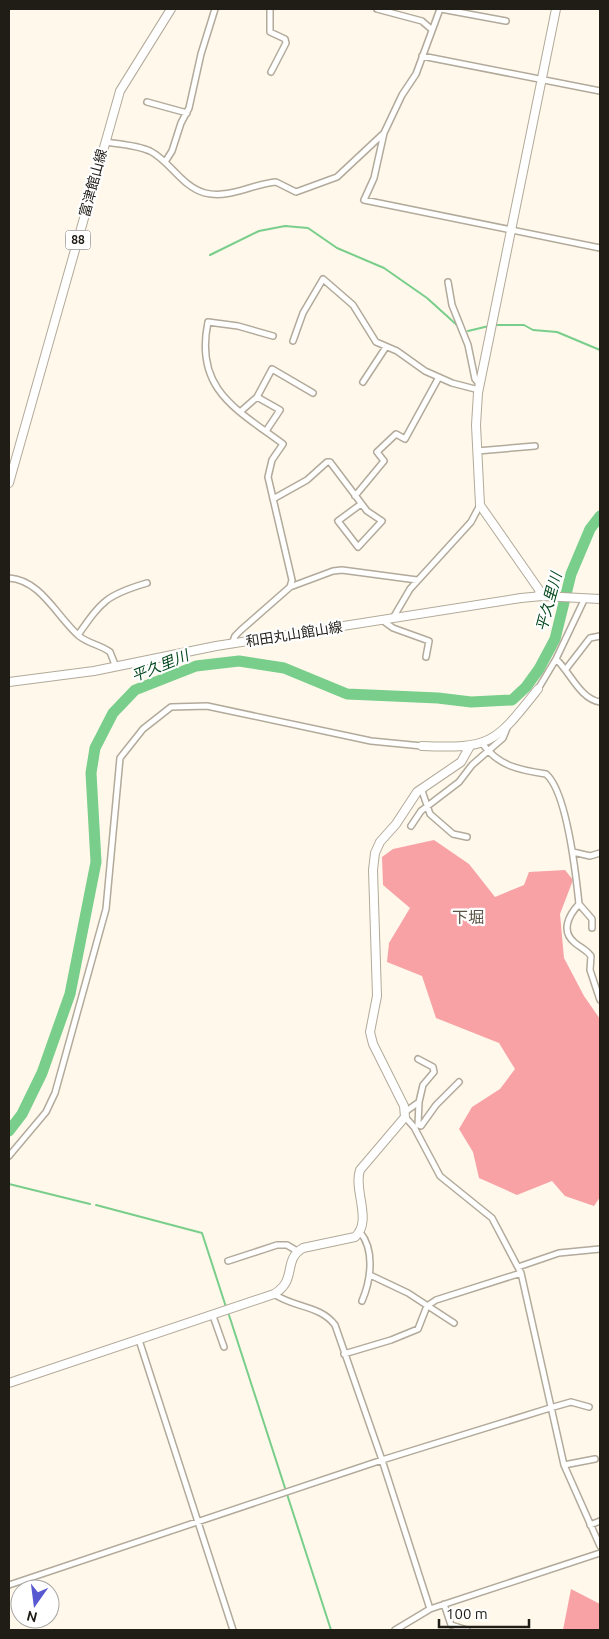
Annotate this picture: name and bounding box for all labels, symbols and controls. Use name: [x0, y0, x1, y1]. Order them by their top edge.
street label: 富津館山線: [76, 147, 110, 219]
road number: 88: [66, 230, 90, 250]
water label: 平久里川: [533, 569, 565, 633]
street label: 和田丸山館山線: [244, 618, 344, 650]
water label: 平久里川: [129, 646, 193, 685]
district label: 下堀: [452, 908, 484, 926]
north arrow: [10, 1579, 60, 1629]
scale bar: [439, 1596, 529, 1628]
text: 100 m: [446, 1605, 488, 1622]
text: N: [25, 1608, 39, 1626]

